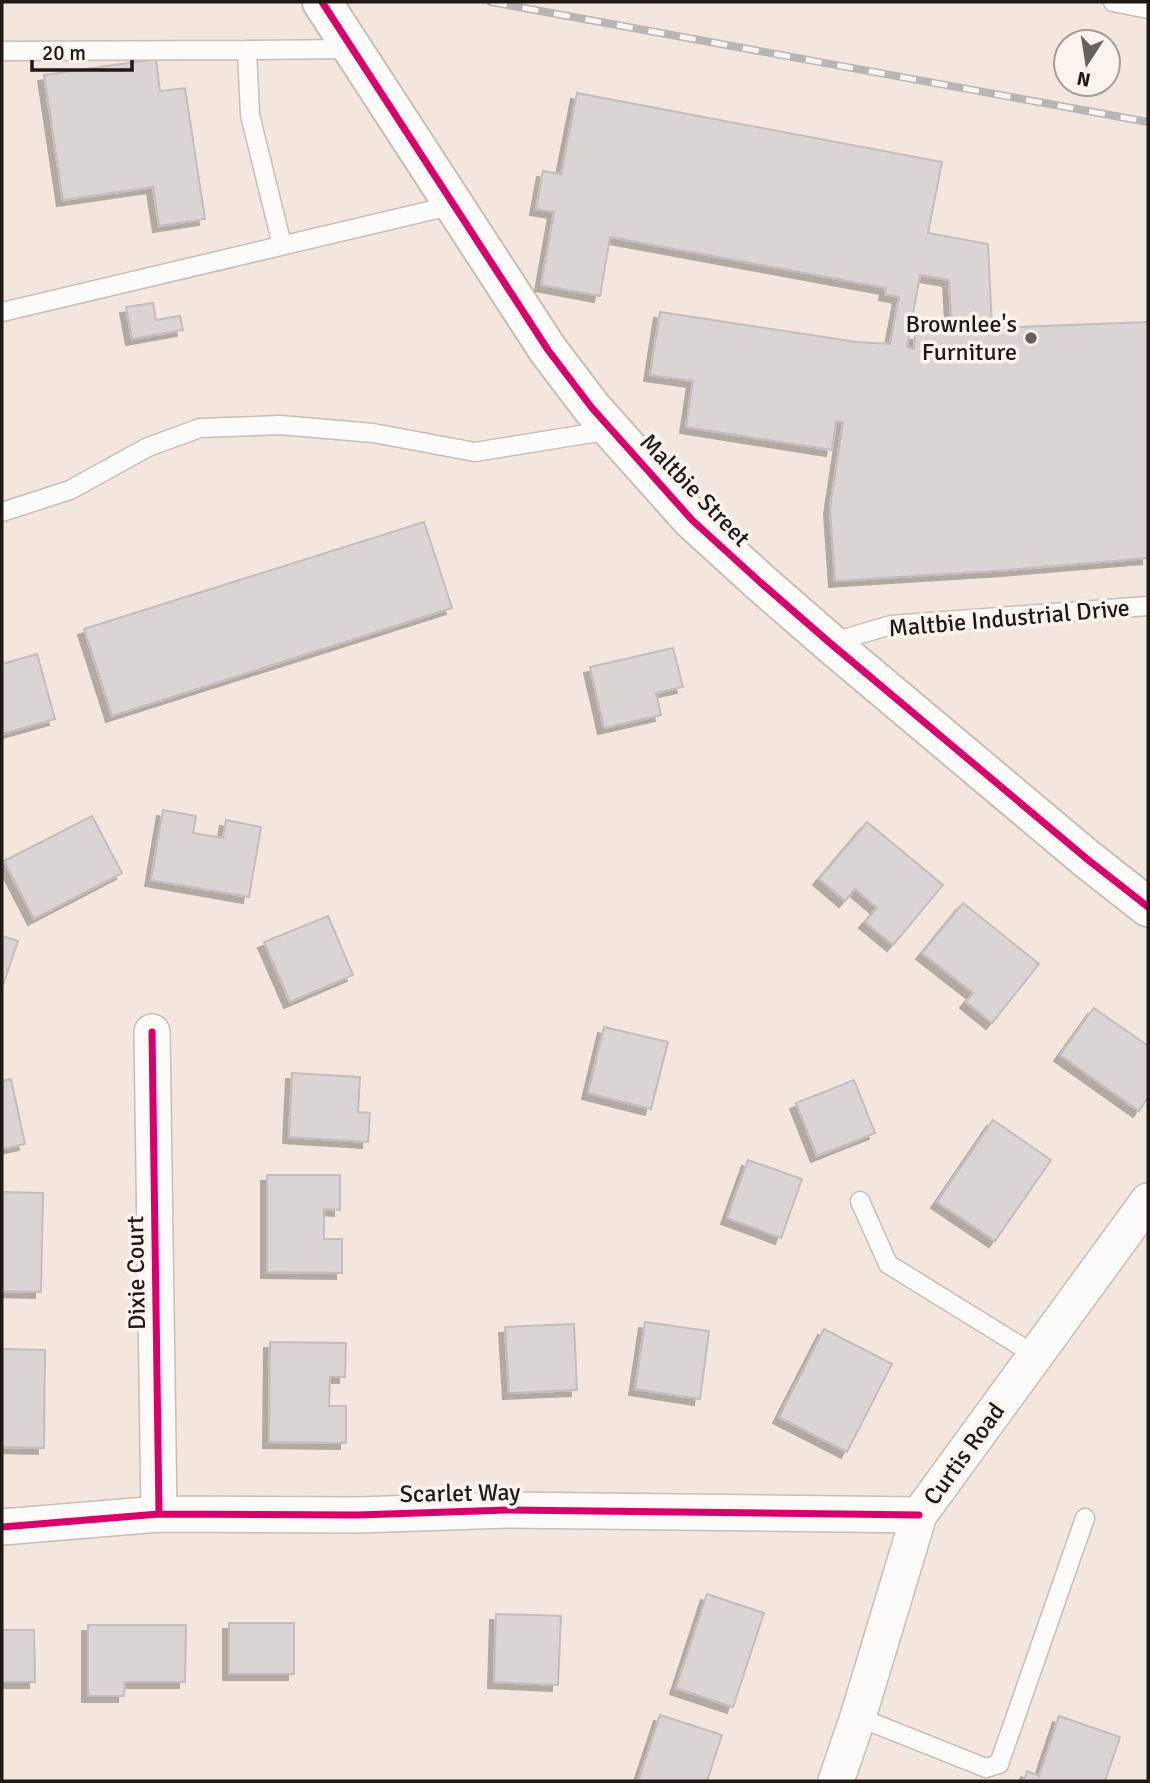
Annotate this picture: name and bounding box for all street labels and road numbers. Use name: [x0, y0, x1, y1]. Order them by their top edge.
street label: Maltbie Street: [634, 427, 756, 553]
street label: Maltbie Industrial Drive: [887, 593, 1131, 643]
street label: Dixie Court: [120, 1216, 152, 1330]
street label: Curtis Road: [917, 1397, 1011, 1511]
street label: Scarlet Way: [399, 1477, 521, 1509]

